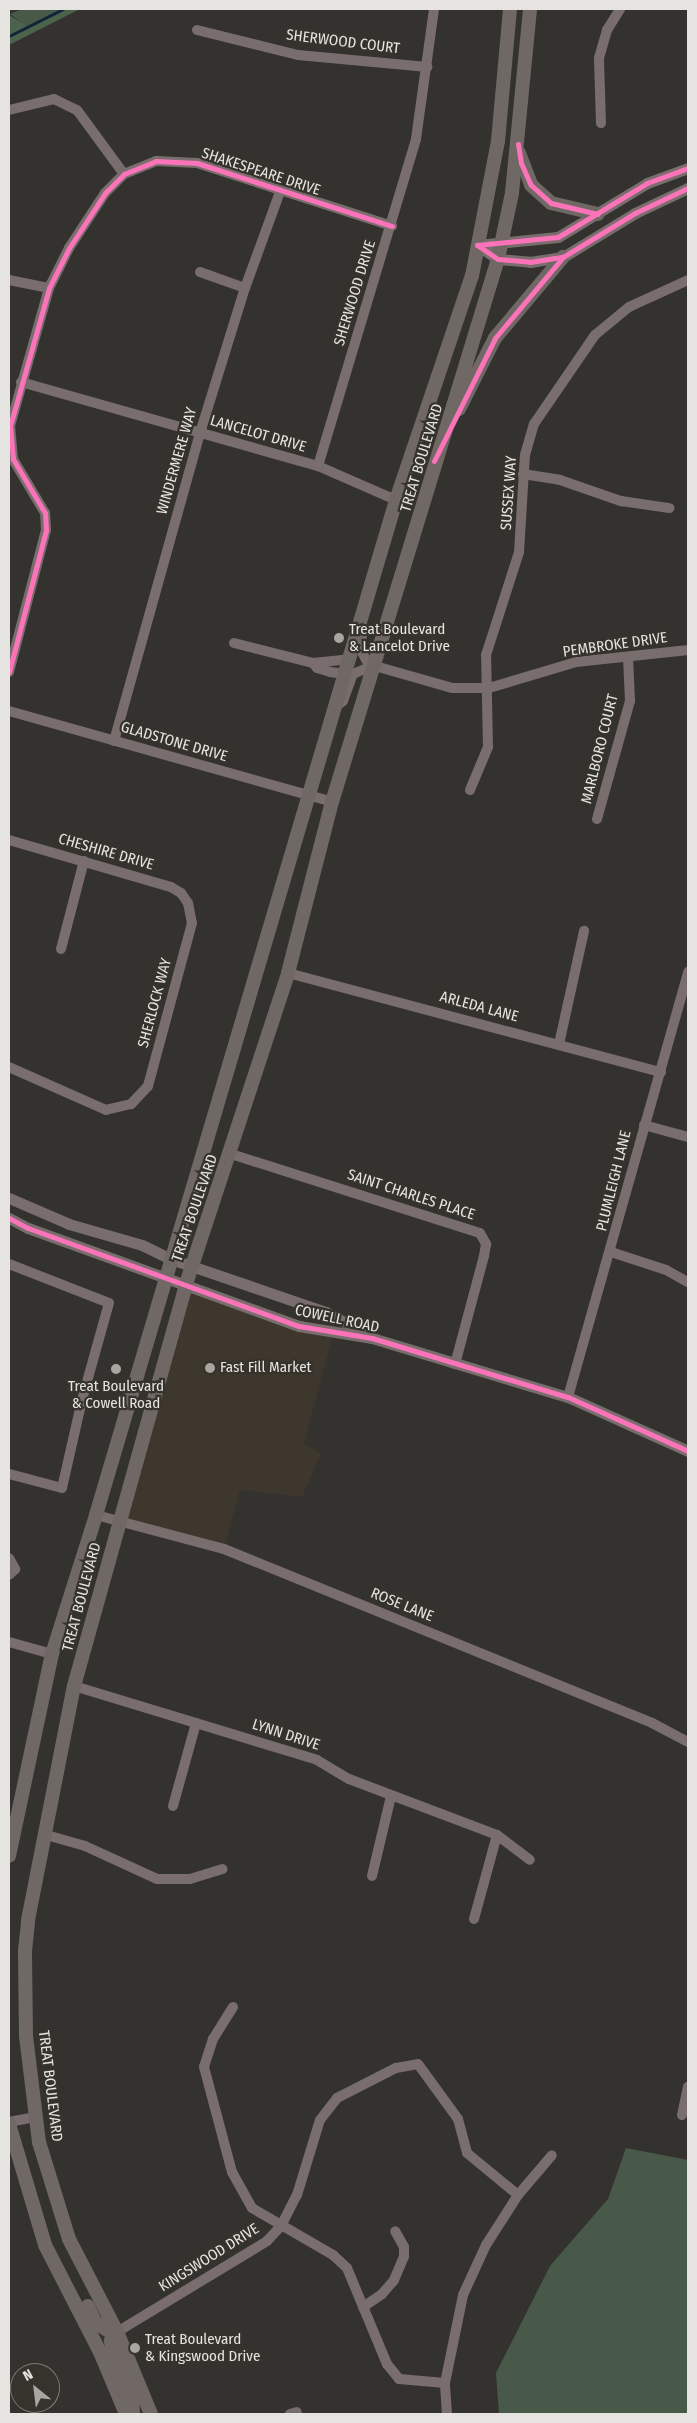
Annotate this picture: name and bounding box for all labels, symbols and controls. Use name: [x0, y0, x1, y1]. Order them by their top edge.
street label: SHERWOOD COURT: [285, 26, 401, 58]
street label: SHAKESPEARE DRIVE: [199, 144, 323, 200]
street label: SHERWOOD DRIVE: [330, 238, 380, 348]
street label: TREAT BOULEVARD: [397, 402, 447, 514]
street label: WINDERMERE WAY: [153, 405, 201, 517]
street label: LANCELOT DRIVE: [208, 412, 308, 456]
street label: SUSSEX WAY: [497, 455, 521, 531]
place label: Treat Boulevard & Lancelot Drive: [349, 620, 450, 655]
street label: PEMBROKE DRIVE: [562, 629, 668, 661]
marker: Treat Boulevard & Lancelot Drive: [333, 632, 345, 644]
street label: MARLBORO COURT: [578, 692, 622, 806]
street label: GLADSTONE DRIVE: [119, 718, 229, 766]
street label: CHESHIRE DRIVE: [56, 830, 156, 874]
street label: SHERLOCK WAY: [134, 956, 176, 1050]
street label: ARLEDA LANE: [438, 988, 520, 1026]
street label: PLUMLEIGH LANE: [593, 1129, 635, 1233]
street label: TREAT BOULEVARD: [168, 1152, 222, 1264]
street label: SAINT CHARLES PLACE: [345, 1166, 477, 1224]
street label: COWELL ROAD: [293, 1301, 381, 1337]
place label: Fast Fill Market: [220, 1359, 311, 1377]
marker: Fast Fill Market: [204, 1362, 216, 1374]
marker: Treat Boulevard & Cowell Road: [110, 1363, 122, 1375]
place label: Treat Boulevard & Cowell Road: [68, 1377, 164, 1412]
street label: TREAT BOULEVARD: [59, 1541, 105, 1653]
street label: ROSE LANE: [368, 1584, 436, 1626]
street label: LYNN DRIVE: [250, 1716, 322, 1754]
street label: TREAT BOULEVARD: [34, 2029, 66, 2143]
street label: KINGSWOOD DRIVE: [156, 2220, 262, 2296]
place label: Treat Boulevard & Kingswood Drive: [145, 2330, 260, 2365]
marker: Treat Boulevard & Kingswood Drive: [129, 2342, 141, 2354]
north arrow: [10, 2363, 60, 2413]
text: N: [20, 2366, 36, 2385]

